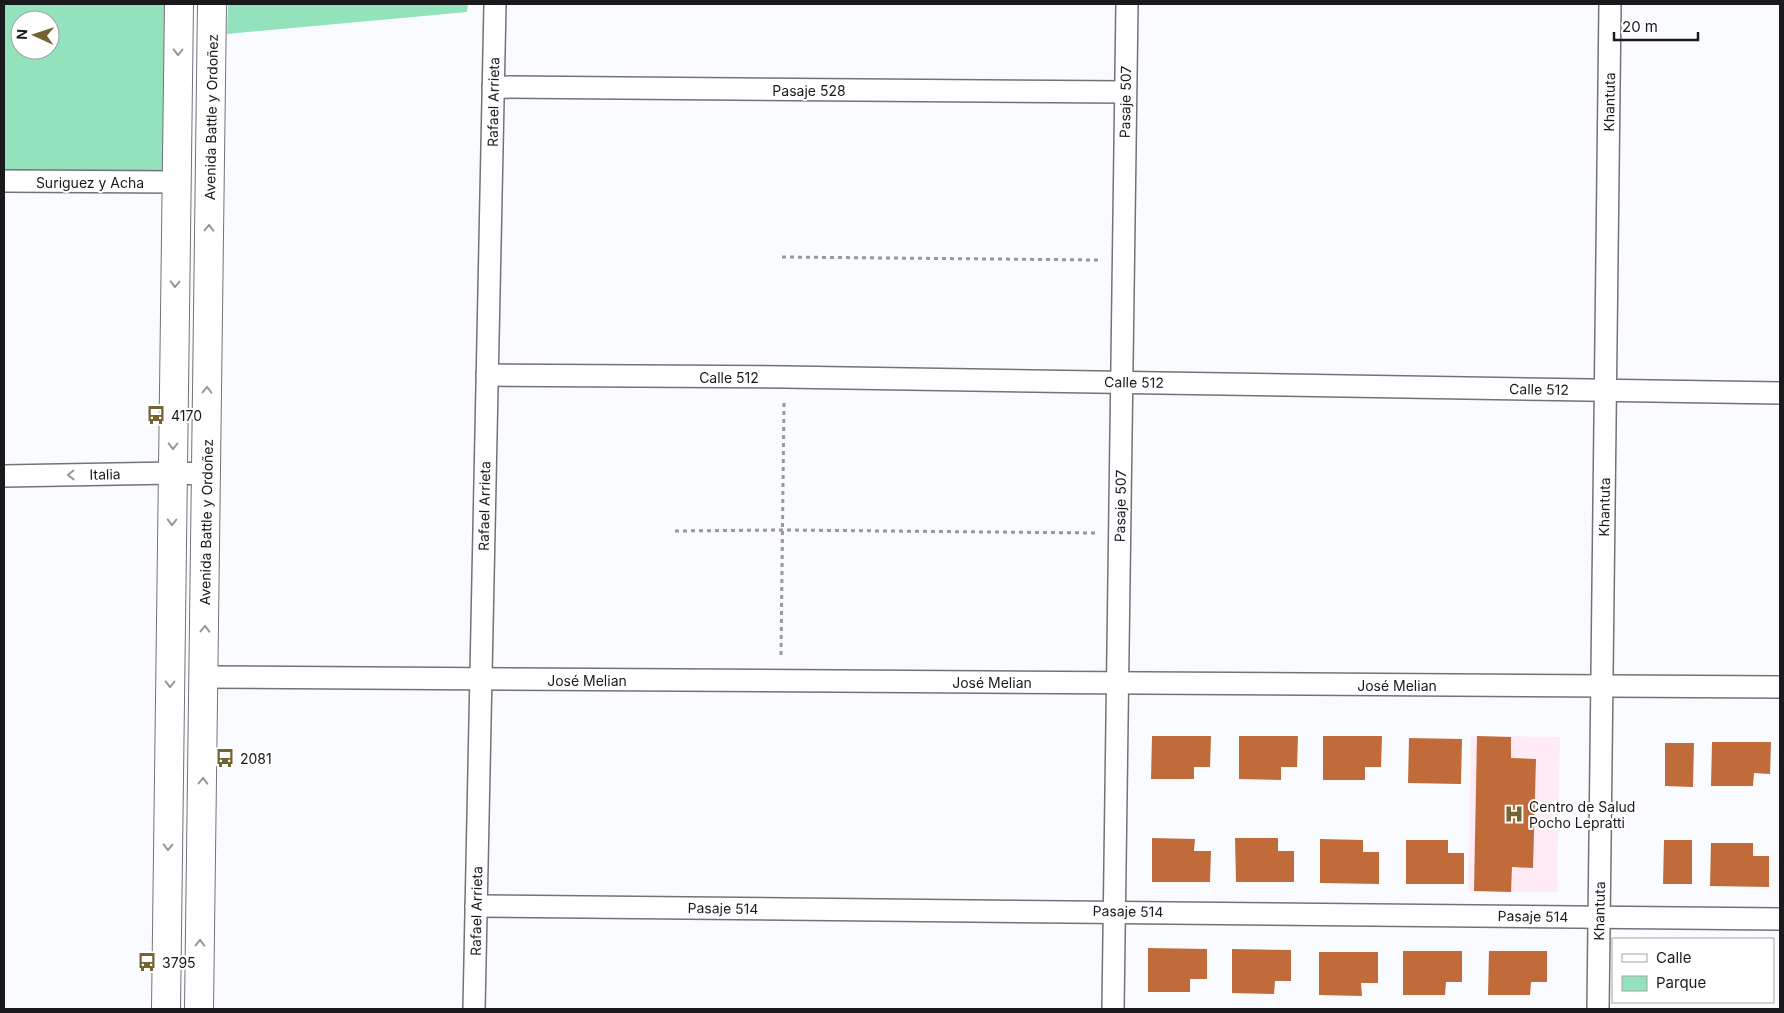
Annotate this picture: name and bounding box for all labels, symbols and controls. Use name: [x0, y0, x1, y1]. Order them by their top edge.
north arrow: [10, 10, 60, 60]
scale bar: [1614, 10, 1698, 42]
text: 20 m: [1622, 17, 1658, 36]
text: N: [13, 29, 30, 40]
street label: Avenida Battle y Ordoñez: [201, 34, 221, 200]
one-way arrow: [173, 49, 184, 57]
street label: Rafael Arrieta: [484, 57, 502, 147]
street label: Pasaje 507: [1116, 66, 1134, 138]
street label: Khantuta: [1600, 72, 1618, 132]
street label: Pasaje 528: [772, 82, 846, 99]
street label: Suriguez y Acha: [36, 174, 144, 191]
one-way arrow: [204, 223, 214, 231]
one-way arrow: [170, 280, 180, 288]
street label: Calle 512: [699, 369, 759, 386]
street label: Calle 512: [1104, 373, 1164, 391]
street label: Calle 512: [1509, 380, 1569, 398]
one-way arrow: [202, 386, 212, 394]
bus stop icon: 4170: [145, 404, 167, 426]
place label: 4170: [171, 407, 202, 424]
street label: Avenida Battle y Ordoñez: [196, 439, 216, 605]
one-way arrow: [168, 442, 178, 450]
street label: Rafael Arrieta: [475, 461, 493, 551]
street label: Italia: [89, 465, 121, 483]
one-way arrow: [67, 470, 75, 480]
street label: Pasaje 507: [1111, 470, 1129, 542]
street label: Khantuta: [1595, 477, 1613, 537]
one-way arrow: [167, 518, 177, 526]
one-way arrow: [200, 624, 210, 632]
street label: José Melian: [547, 672, 627, 689]
street label: José Melian: [952, 674, 1032, 691]
street label: José Melian: [1357, 677, 1437, 694]
one-way arrow: [165, 680, 175, 688]
bus stop icon: 2081: [214, 747, 236, 769]
place label: 2081: [240, 750, 272, 767]
one-way arrow: [197, 776, 208, 784]
place label: Centro de Salud Pocho Lepratti: [1529, 798, 1635, 831]
hospital icon: Centro de Salud Pocho Lepratti: [1503, 803, 1525, 825]
one-way arrow: [163, 843, 173, 851]
street label: Rafael Arrieta: [467, 866, 485, 956]
street label: Khantuta: [1590, 881, 1608, 941]
street label: Pasaje 514: [687, 899, 759, 917]
street label: Pasaje 514: [1092, 902, 1164, 920]
street label: Pasaje 514: [1497, 907, 1569, 925]
legend: [1612, 938, 1774, 1003]
one-way arrow: [195, 939, 205, 946]
text: Calle: [1656, 948, 1691, 967]
bus stop icon: 3795: [136, 951, 158, 973]
place label: 3795: [162, 954, 196, 971]
text: Parque: [1656, 973, 1706, 992]

